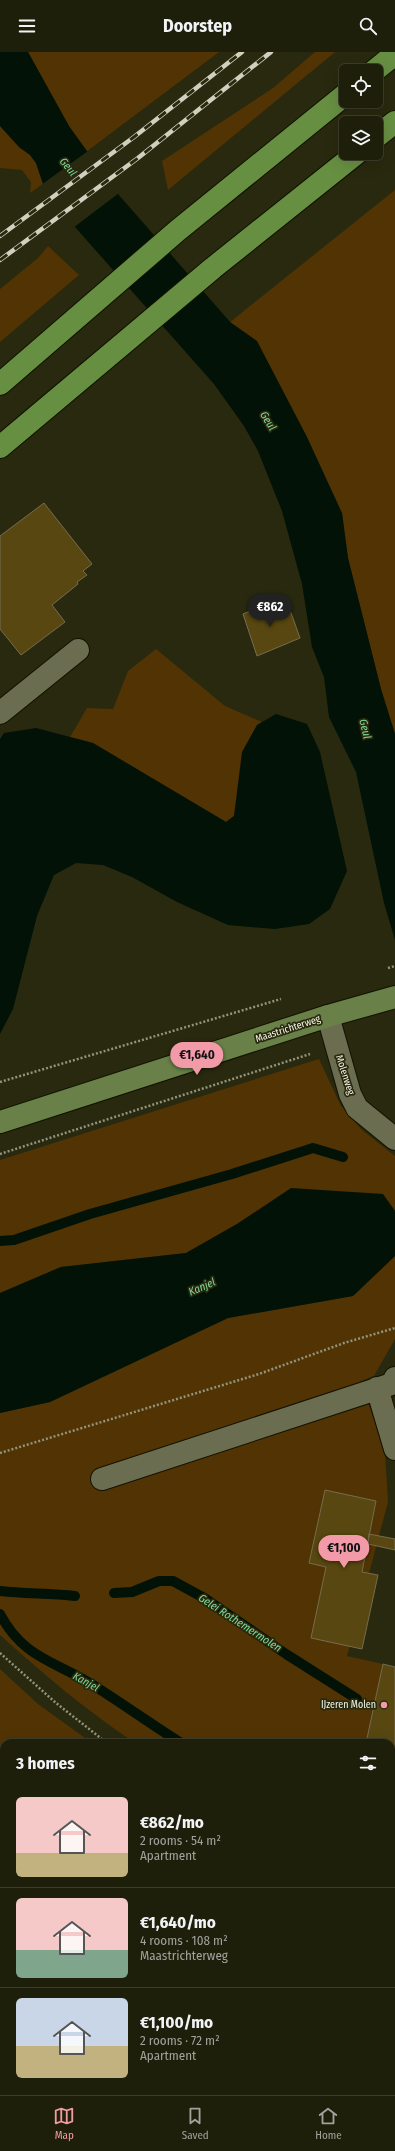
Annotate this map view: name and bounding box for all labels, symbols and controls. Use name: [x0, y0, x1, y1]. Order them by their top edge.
icon: menu: [16, 15, 38, 37]
text: Doorstep: [163, 15, 232, 37]
icon: search: [357, 15, 379, 37]
map controls: [339, 64, 383, 160]
button: locate: [339, 64, 383, 108]
button: layers: [339, 116, 383, 160]
water label: Geul: [57, 155, 79, 179]
water label: Geul: [257, 409, 279, 433]
pin: €862: [246, 594, 294, 628]
text: €862: [257, 599, 283, 614]
water label: Geul: [356, 718, 374, 740]
street label: Maastrichterweg: [254, 1013, 322, 1045]
pin: €1,640: [164, 1042, 230, 1076]
text: €1,640: [179, 1047, 215, 1062]
street label: Molenweg: [333, 1053, 357, 1097]
water label: Kanjel: [187, 1275, 218, 1298]
pin: €1,100: [311, 1535, 377, 1569]
text: €1,100: [327, 1540, 361, 1555]
water label: Gelei Rothemermolen: [196, 1591, 284, 1655]
water label: Kanjel: [71, 1670, 102, 1695]
place label: IJzeren Molen: [321, 1699, 376, 1711]
marker: IJzeren Molen: [379, 1700, 389, 1710]
icon: filters: [357, 1752, 379, 1774]
text: 3 homes: [16, 1753, 75, 1774]
text: €862/mo: [140, 1812, 204, 1833]
icon: home: [48, 1813, 96, 1861]
text: 2 rooms · 54 m²: [140, 1833, 221, 1848]
text: Apartment: [140, 1848, 196, 1863]
text: €1,640/mo: [140, 1912, 216, 1933]
icon: home: [48, 1914, 96, 1962]
text: 4 rooms · 108 m²: [140, 1933, 228, 1948]
text: Maastrichterweg: [140, 1948, 228, 1963]
text: €1,100/mo: [140, 2012, 213, 2033]
icon: home: [48, 2014, 96, 2062]
text: 2 rooms · 72 m²: [140, 2033, 220, 2048]
text: Apartment: [140, 2048, 196, 2063]
tab: Map: [53, 2105, 75, 2142]
tab: Saved: [182, 2105, 209, 2142]
tab: Home: [315, 2105, 342, 2142]

